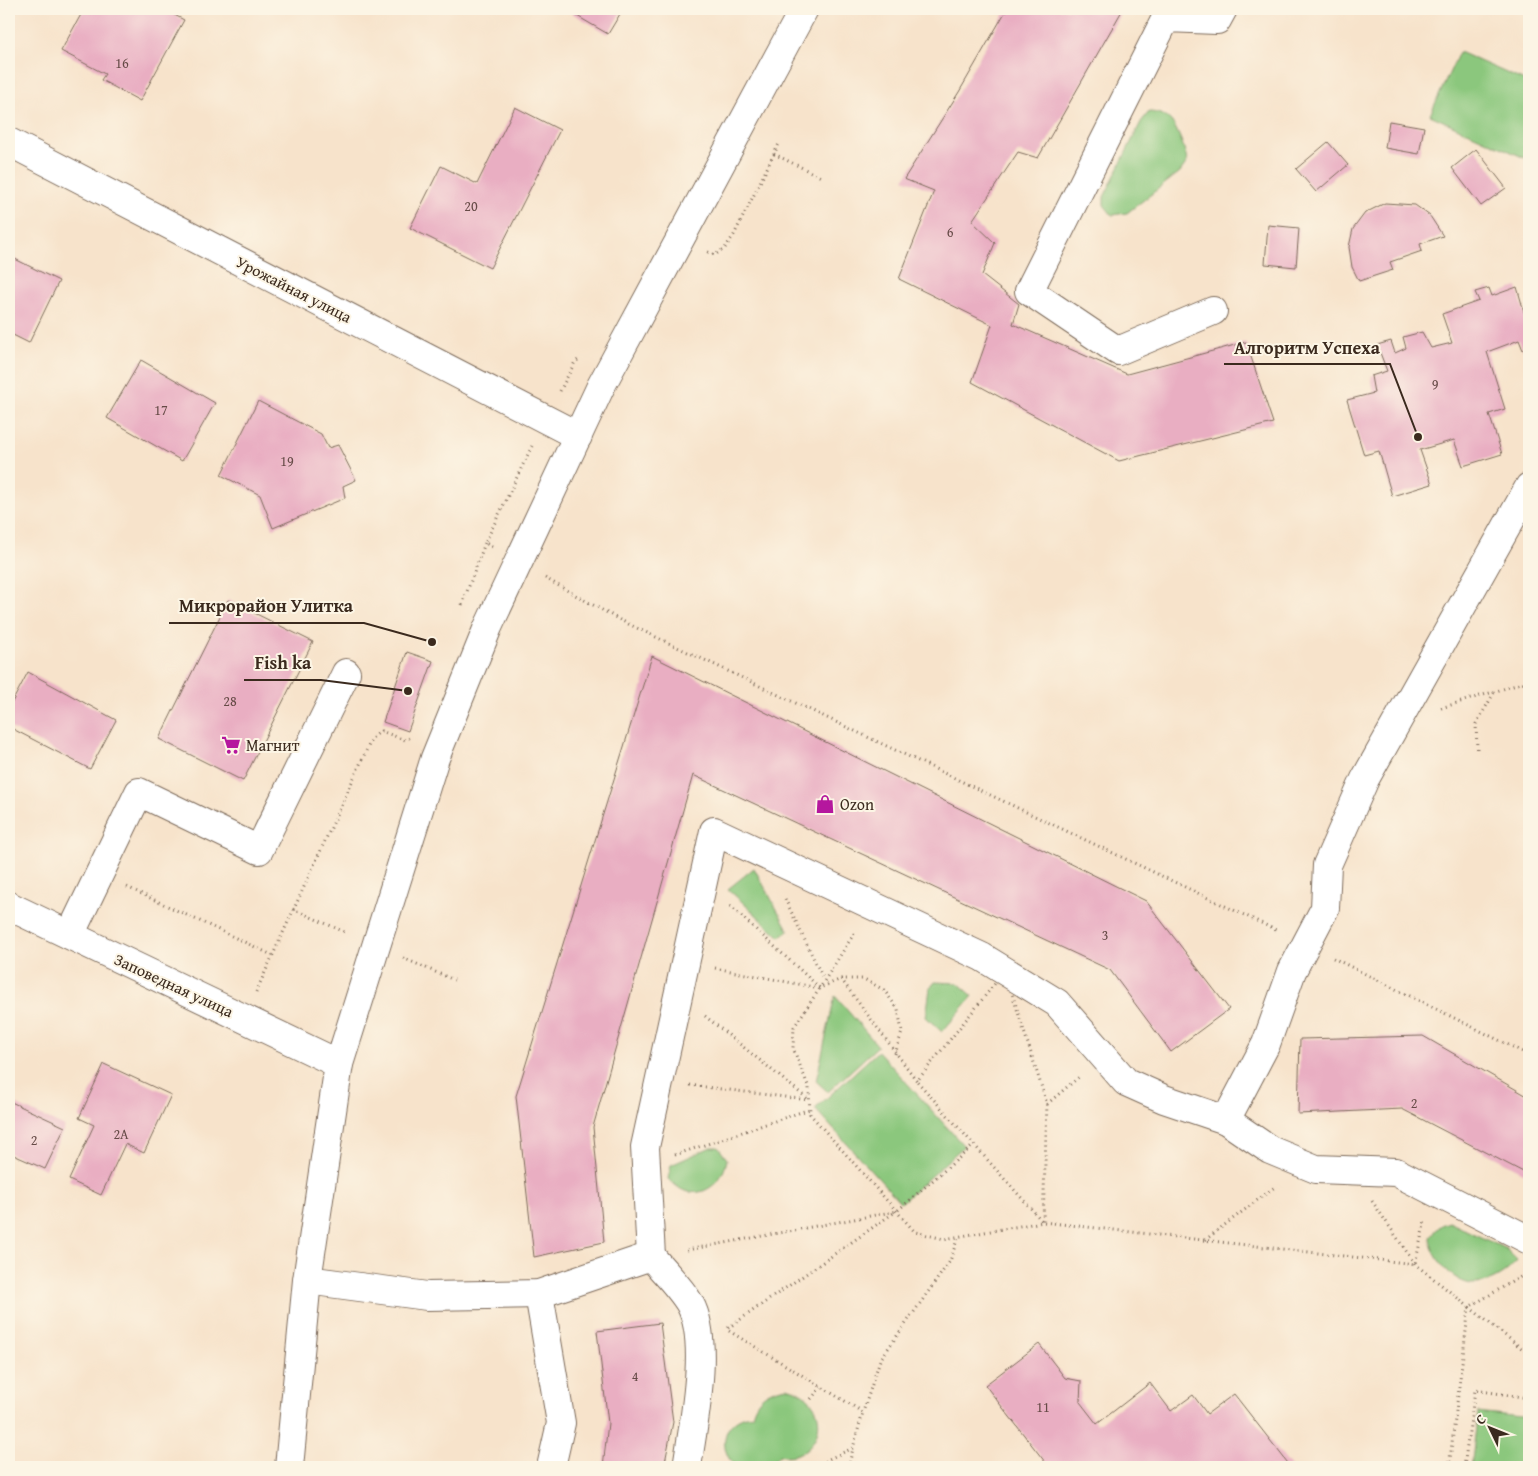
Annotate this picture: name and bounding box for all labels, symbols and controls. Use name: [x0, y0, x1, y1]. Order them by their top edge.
house number: 16: [115, 53, 129, 73]
house number: 20: [464, 196, 478, 216]
house number: 6: [947, 222, 954, 242]
street label: Урожайная улица: [232, 249, 356, 329]
callout: Алгоритм Успеха: [1224, 331, 1390, 364]
text: Алгоритм Успеха: [1234, 334, 1381, 361]
house number: 9: [1432, 374, 1439, 394]
house number: 17: [154, 400, 168, 420]
house number: 19: [280, 451, 294, 471]
callout: Микрорайон Улитка: [169, 590, 364, 623]
text: Микрорайон Улитка: [179, 592, 354, 619]
callout: Fish ka: [244, 647, 321, 680]
text: Fish ka: [255, 649, 312, 676]
house number: 28: [223, 691, 237, 711]
place label: Магнит: [246, 733, 300, 757]
supermarket icon: Магнит: [220, 734, 242, 756]
place label: Ozon: [840, 792, 874, 816]
shop icon: Ozon: [814, 793, 836, 815]
house number: 3: [1102, 925, 1108, 945]
street label: Заповедная улица: [111, 947, 238, 1023]
house number: 2: [1411, 1093, 1417, 1113]
house number: 2А: [113, 1124, 129, 1144]
house number: 2: [31, 1130, 37, 1150]
house number: 4: [632, 1366, 639, 1386]
house number: 11: [1036, 1397, 1050, 1417]
north arrow: [1466, 1404, 1516, 1454]
text: С: [1470, 1409, 1491, 1429]

